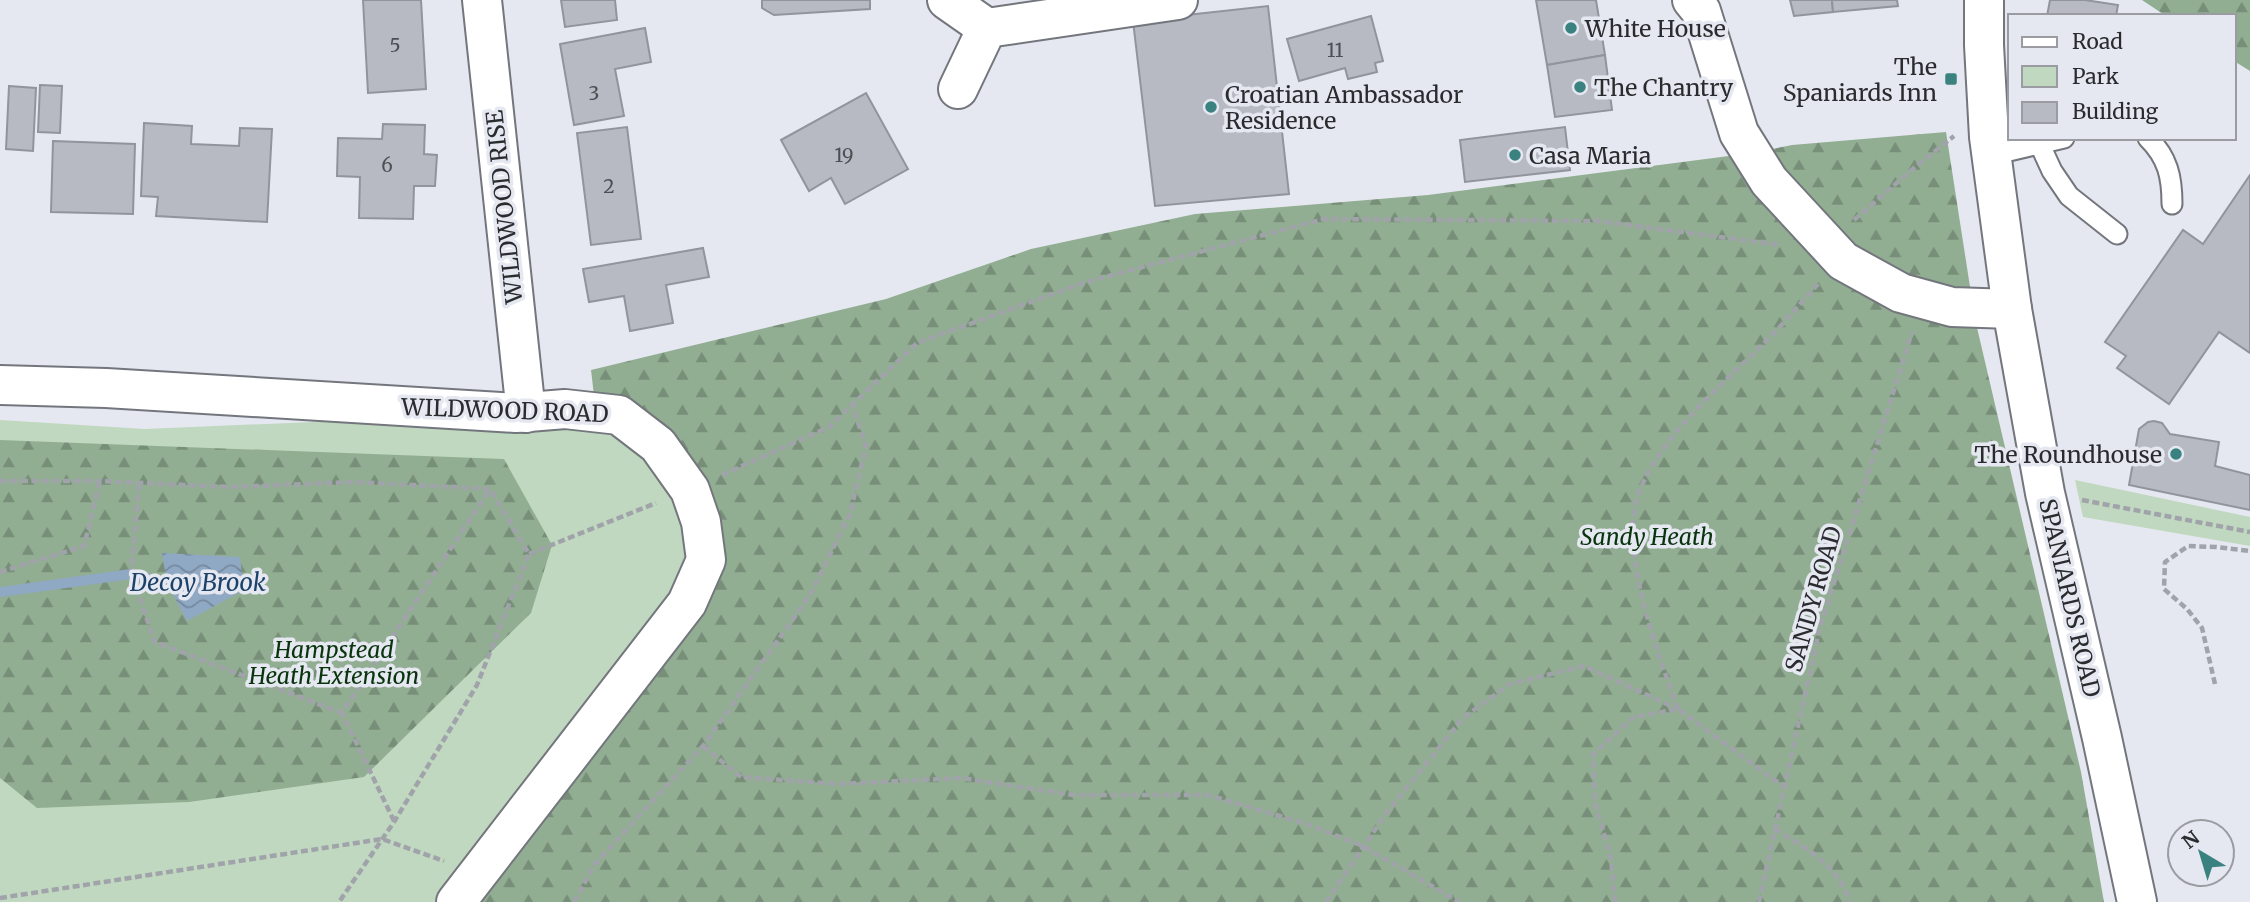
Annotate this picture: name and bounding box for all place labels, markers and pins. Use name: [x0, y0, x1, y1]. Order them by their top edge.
place label: White House: [1584, 14, 1726, 43]
marker: White House: [1563, 20, 1579, 36]
place label: The Spaniards Inn: [1783, 52, 1937, 107]
marker: The Spaniards Inn: [1943, 71, 1959, 87]
place label: The Chantry: [1594, 73, 1734, 102]
marker: The Chantry: [1572, 79, 1588, 95]
place label: Croatian Ambassador Residence: [1225, 80, 1463, 135]
marker: Croatian Ambassador Residence: [1203, 99, 1219, 115]
place label: Casa Maria: [1529, 141, 1651, 170]
marker: Casa Maria: [1507, 147, 1523, 163]
place label: The Roundhouse: [1974, 440, 2162, 469]
marker: The Roundhouse: [2168, 446, 2184, 462]

